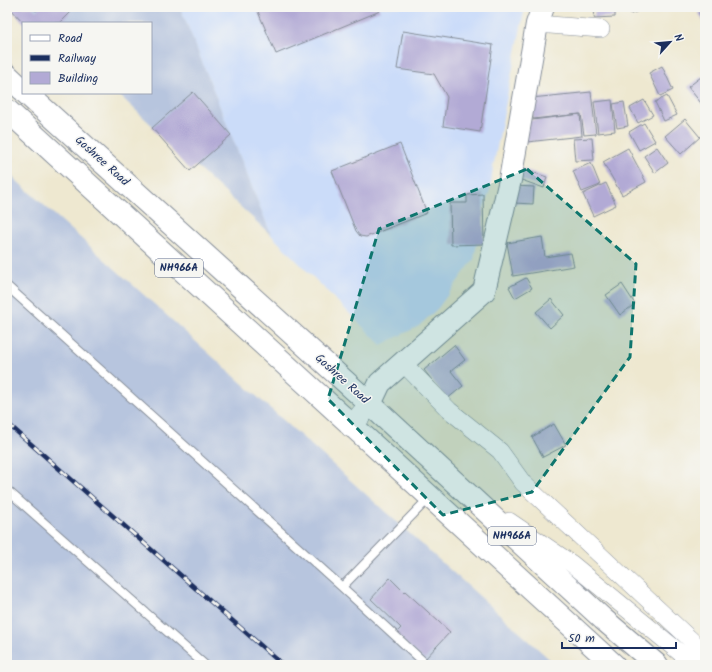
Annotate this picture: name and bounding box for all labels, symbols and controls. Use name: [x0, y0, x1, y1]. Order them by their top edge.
legend: [22, 22, 152, 94]
north arrow: [650, 22, 690, 62]
text: Road: [58, 29, 83, 48]
text: N: [668, 31, 688, 45]
text: Railway: [58, 49, 96, 68]
text: Building: [58, 69, 98, 88]
street label: Goshree Road: [70, 131, 134, 191]
road number: NH966A: [155, 259, 203, 277]
street label: Goshree Road: [310, 349, 374, 409]
road number: NH966A: [488, 527, 536, 545]
scale bar: [562, 624, 676, 650]
text: 50 m: [568, 629, 595, 648]

